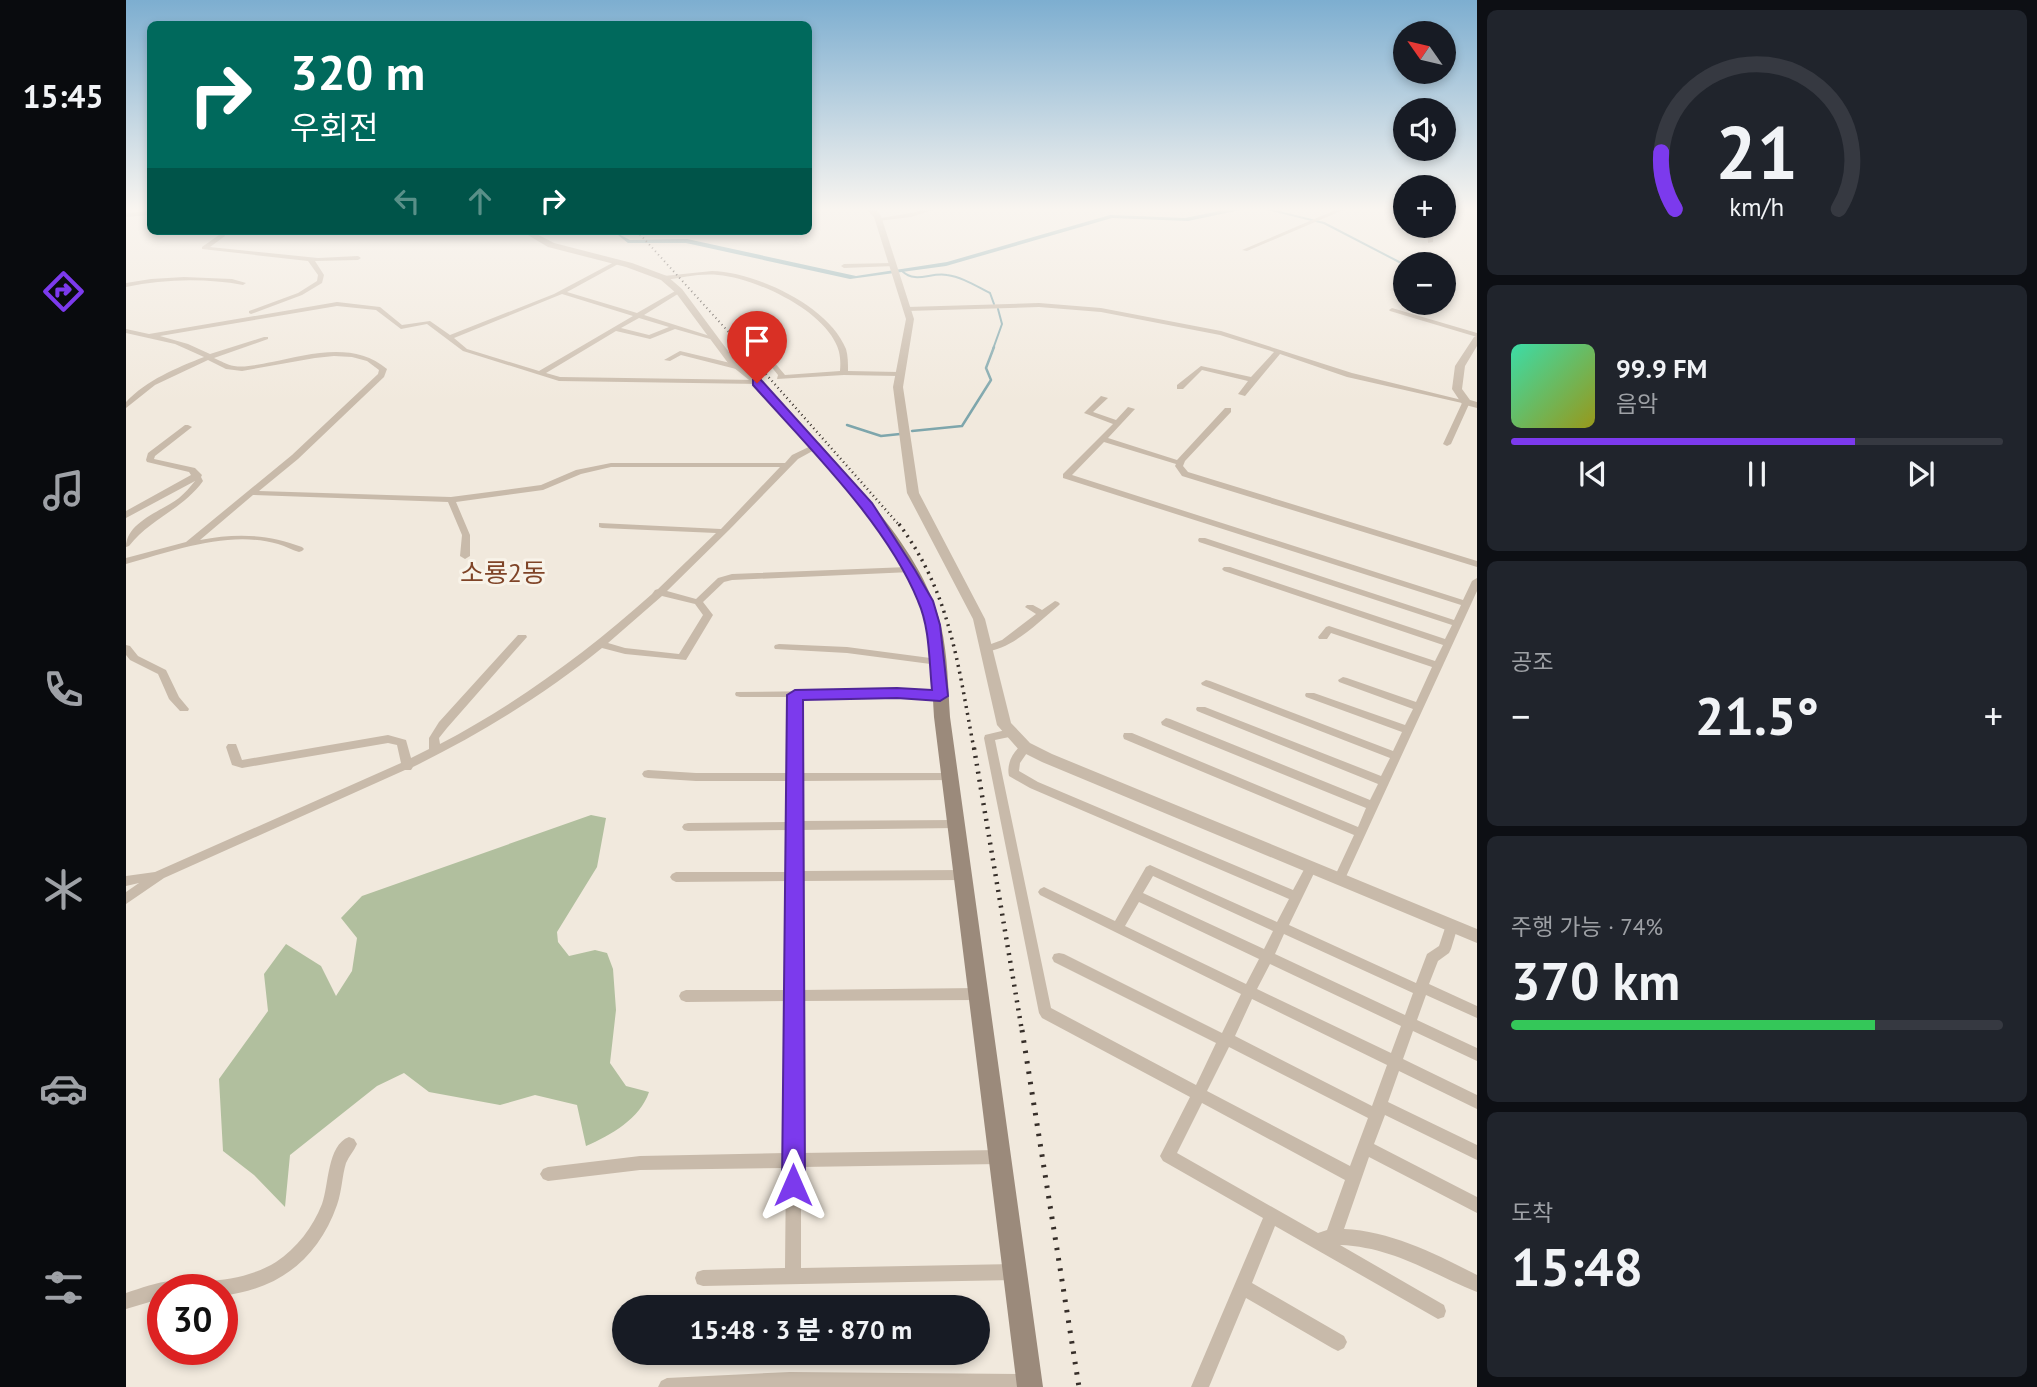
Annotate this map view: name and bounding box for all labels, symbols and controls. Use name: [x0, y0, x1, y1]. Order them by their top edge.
north arrow: [1393, 21, 1456, 84]
map controls: [1393, 21, 1456, 315]
text: 320 m: [290, 40, 425, 104]
icon: right: [175, 49, 266, 140]
text: 15:45: [22, 75, 104, 117]
button: sound: [1393, 98, 1456, 161]
text: 21: [1716, 105, 1798, 199]
text: 우회전: [290, 106, 378, 148]
button: +: [1393, 175, 1456, 238]
icon: left: [388, 182, 426, 220]
icon: ahead: [461, 182, 499, 220]
icon: right: [534, 182, 572, 220]
text: km/h: [1730, 191, 1784, 223]
button: −: [1393, 252, 1456, 315]
icon: directions: [39, 267, 88, 316]
pin: [727, 311, 787, 383]
icon: arrive: [738, 322, 776, 360]
text: 99.9 FM: [1616, 352, 1707, 385]
text: 음악: [1616, 389, 1658, 418]
icon: previous: [1574, 455, 1612, 493]
icon: pause: [1738, 455, 1776, 493]
icon: next: [1902, 455, 1940, 493]
icon: music: [39, 466, 88, 515]
district label: 소룡2동: [460, 556, 546, 589]
text: 공조: [1511, 647, 1553, 676]
icon: phone: [39, 665, 88, 714]
text: 21.5°: [1695, 682, 1819, 749]
text: −: [1511, 691, 1530, 740]
text: +: [1984, 691, 2003, 740]
icon: climate: [39, 865, 88, 914]
text: 주행 가능 · 74%: [1511, 912, 1663, 941]
text: 370 km: [1511, 947, 1680, 1014]
icon: car: [39, 1064, 88, 1113]
position arrow: [756, 1148, 830, 1222]
text: 도착: [1511, 1198, 1553, 1227]
text: 15:48: [1511, 1233, 1643, 1300]
icon: filters: [39, 1263, 88, 1312]
speed limit sign: 30: [147, 1274, 238, 1365]
text: 15:48 · 3 분 · 870 m: [690, 1313, 912, 1346]

